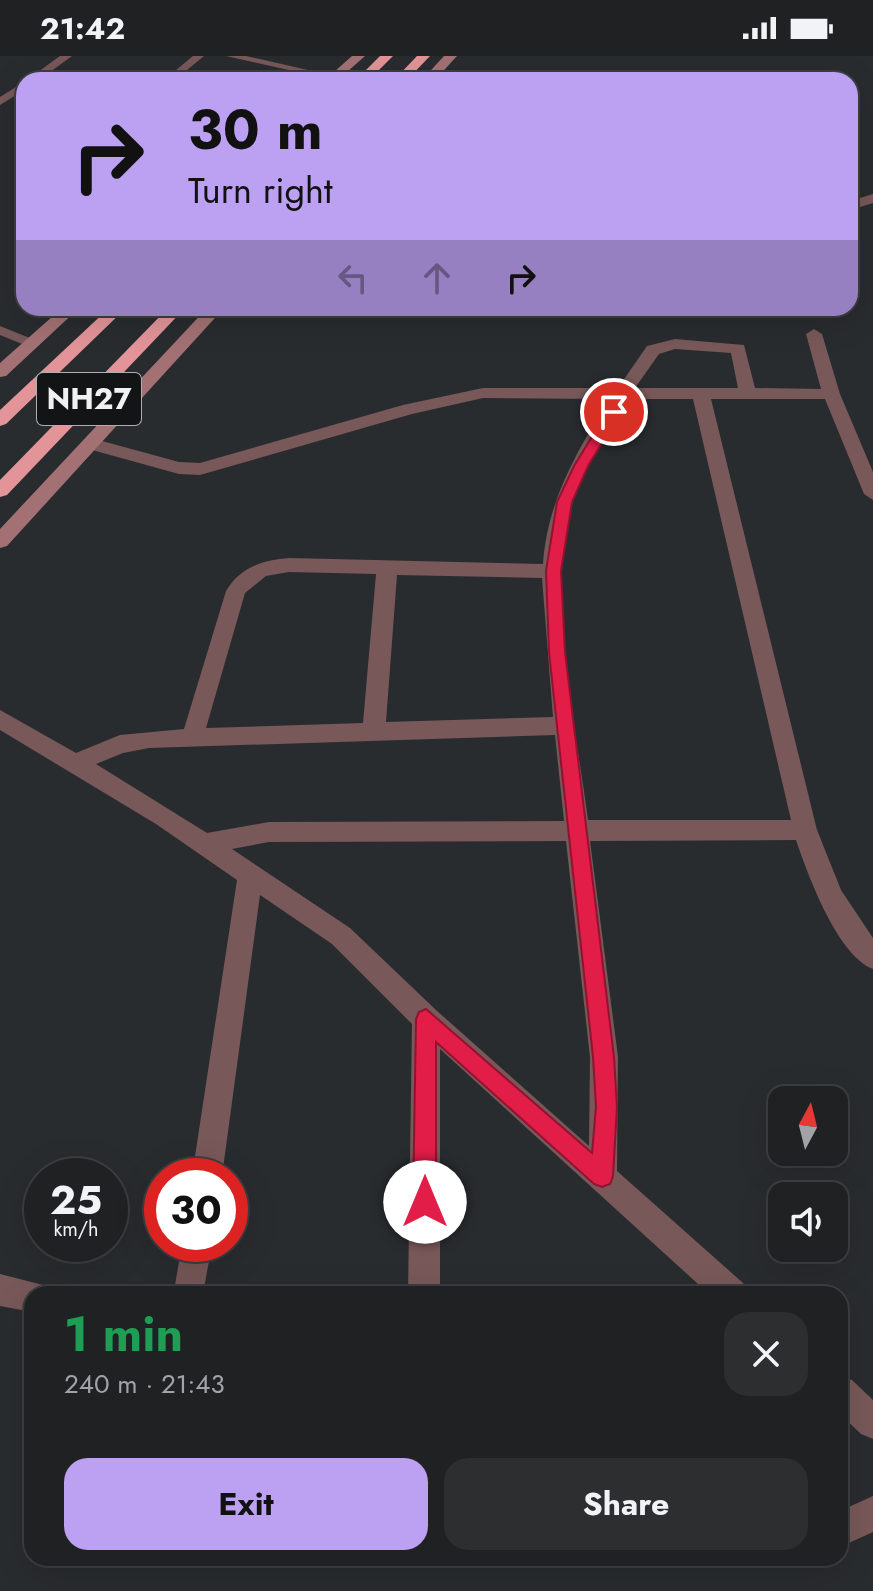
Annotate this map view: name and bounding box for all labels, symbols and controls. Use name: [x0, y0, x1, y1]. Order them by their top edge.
text: 21:42: [40, 7, 125, 50]
text: 30 m: [188, 89, 323, 170]
icon: right: [56, 104, 160, 208]
text: Turn right: [188, 164, 333, 216]
icon: left: [331, 256, 375, 300]
icon: ahead: [415, 256, 459, 300]
icon: right: [499, 256, 543, 300]
road number: NH27: [37, 373, 141, 425]
pin: [580, 378, 648, 446]
icon: arrive: [592, 390, 636, 434]
north arrow: [768, 1086, 848, 1166]
map controls: [768, 1086, 848, 1262]
speed limit sign: 30: [144, 1158, 248, 1262]
position arrow: [383, 1160, 467, 1244]
text: 25: [50, 1171, 102, 1229]
button: sound: [768, 1182, 848, 1262]
text: km/h: [53, 1215, 99, 1244]
text: 1 min: [64, 1300, 183, 1369]
button: close: [724, 1312, 808, 1396]
text: 240 m · 21:43: [64, 1365, 225, 1403]
button: Exit: [64, 1458, 428, 1550]
button: Share: [444, 1458, 808, 1550]

